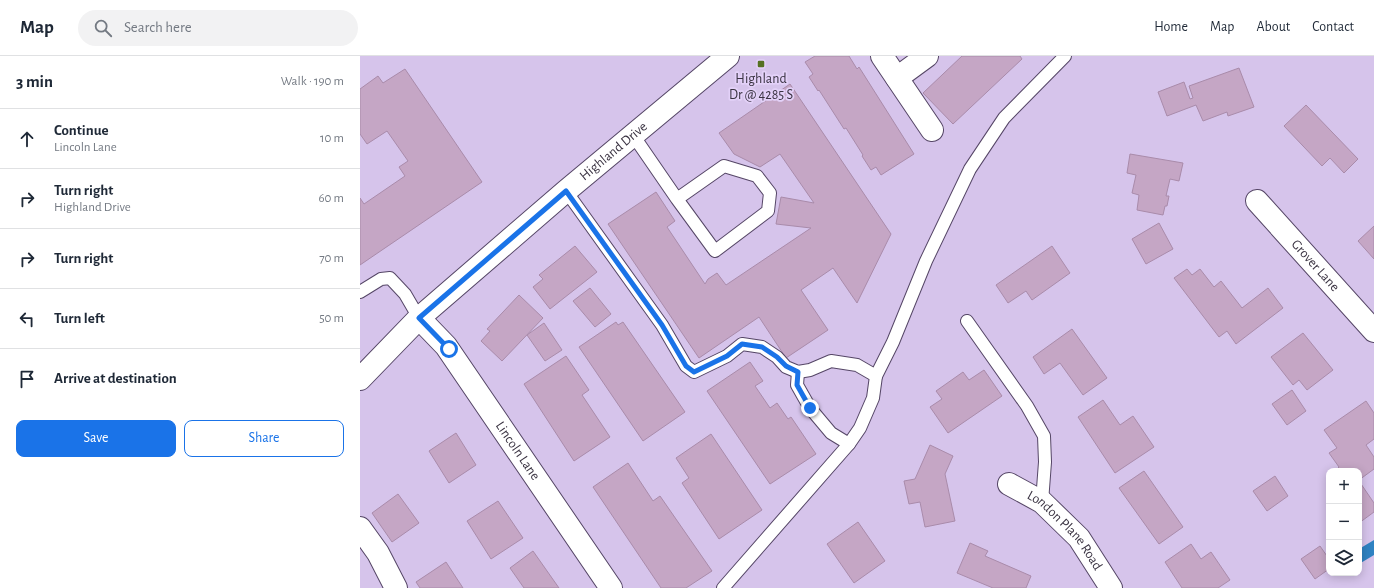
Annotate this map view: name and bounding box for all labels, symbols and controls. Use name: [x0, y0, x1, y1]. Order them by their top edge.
search box: [78, 10, 358, 46]
icon: search: [92, 17, 114, 39]
text: Map: [20, 18, 54, 37]
text: Search here: [124, 20, 192, 35]
text: Home: [1154, 20, 1188, 34]
text: Map: [1210, 20, 1234, 34]
text: About: [1256, 20, 1290, 34]
text: Contact: [1312, 20, 1354, 34]
marker: Highland Dr @ 4285 S: [756, 59, 766, 69]
place label: Highland Dr @ 4285 S: [729, 72, 793, 102]
text: 3 min: [16, 73, 53, 90]
text: Walk · 190 m: [281, 75, 344, 88]
street label: Highland Drive: [577, 119, 650, 183]
text: Continue: [54, 123, 109, 138]
icon: ahead: [16, 128, 38, 150]
text: 10 m: [320, 132, 344, 145]
text: Lincoln Lane: [54, 141, 117, 154]
text: Turn right: [54, 183, 113, 198]
icon: right: [16, 188, 38, 210]
text: 60 m: [318, 192, 344, 205]
text: Highland Drive: [54, 201, 131, 214]
street label: Grover Lane: [1289, 237, 1342, 294]
icon: right: [16, 248, 38, 270]
text: Turn right: [54, 251, 113, 266]
text: 70 m: [319, 252, 344, 265]
icon: left: [16, 308, 38, 330]
text: Turn left: [54, 311, 105, 326]
text: 50 m: [319, 312, 344, 325]
route start: [440, 340, 458, 358]
icon: arrive: [16, 368, 38, 390]
text: Arrive at destination: [54, 371, 177, 386]
route end: [801, 399, 819, 417]
street label: Lincoln Lane: [493, 419, 542, 483]
button: Save: [16, 420, 176, 457]
button: Share: [184, 420, 344, 457]
map controls: [1326, 468, 1362, 576]
button: +: [1326, 468, 1362, 504]
street label: London Plane Road: [1025, 488, 1105, 573]
button: −: [1326, 504, 1362, 540]
button: layers: [1326, 540, 1362, 576]

